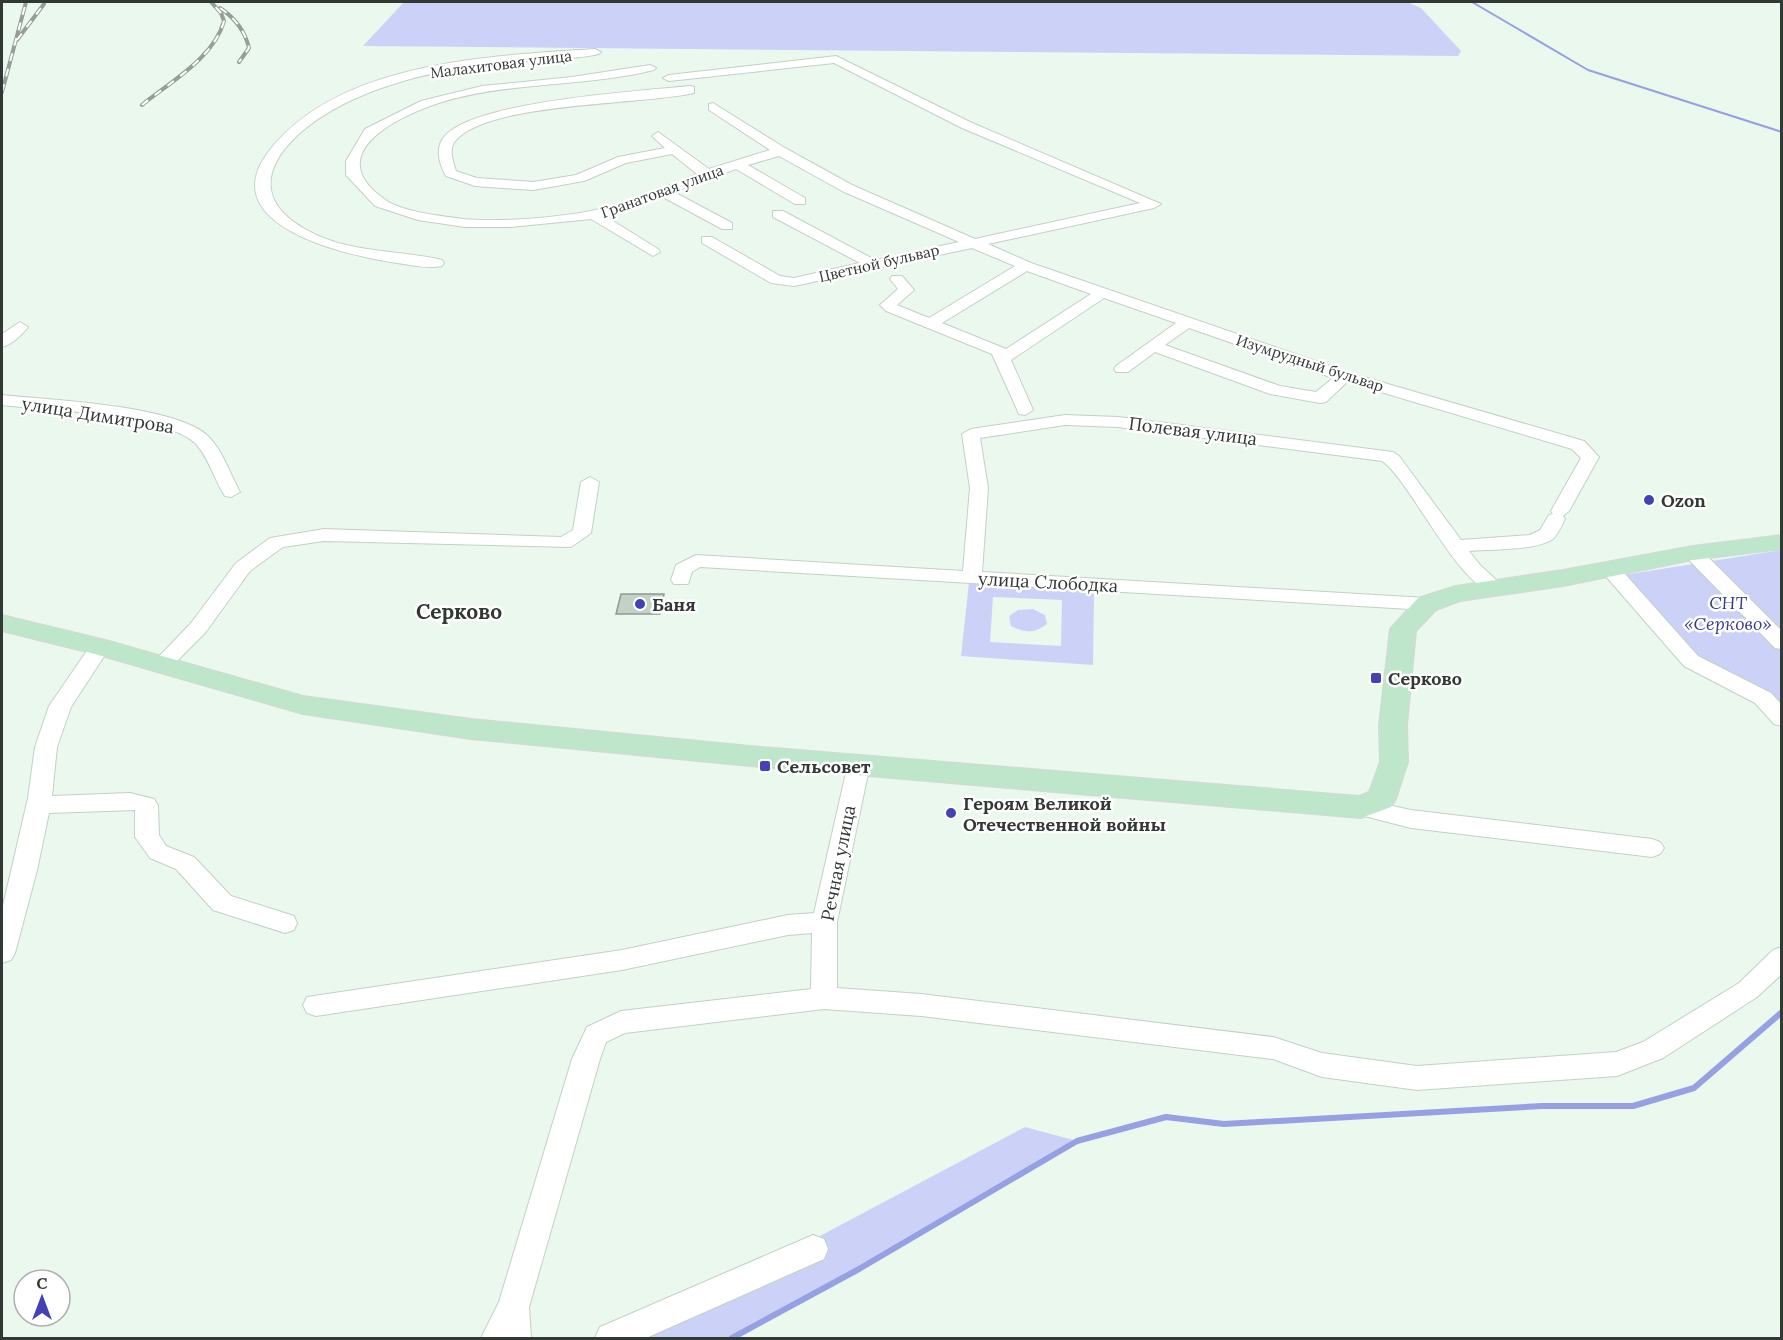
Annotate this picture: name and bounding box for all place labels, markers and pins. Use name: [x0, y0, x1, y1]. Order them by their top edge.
place label: Ozon: [1661, 489, 1706, 512]
marker: Ozon: [1642, 493, 1656, 507]
place label: Баня: [652, 593, 696, 616]
marker: Баня: [633, 597, 647, 611]
place label: Серково: [1388, 667, 1462, 690]
marker: Серково: [1369, 671, 1383, 685]
place label: Сельсовет: [777, 755, 871, 778]
marker: Сельсовет: [758, 759, 772, 773]
place label: Героям Великой Отечественной войны: [963, 792, 1166, 836]
marker: Героям Великой Отечественной войны: [944, 806, 958, 820]

